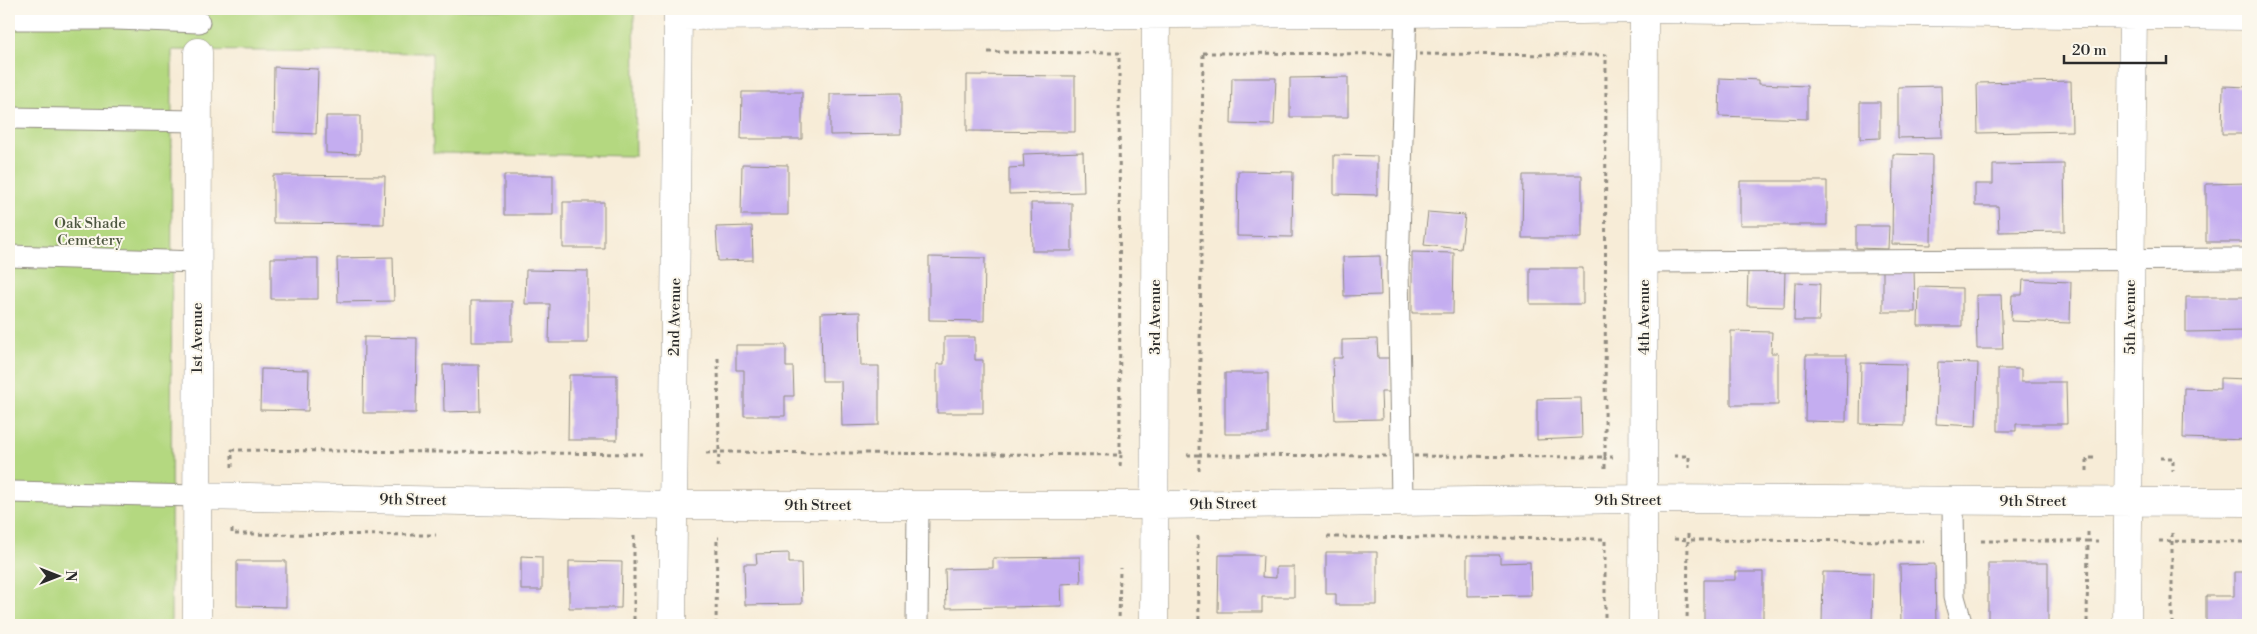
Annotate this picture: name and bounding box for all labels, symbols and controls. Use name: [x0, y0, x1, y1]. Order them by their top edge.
scale bar: [2064, 32, 2167, 64]
text: 20 m: [2072, 41, 2107, 60]
park label: Oak Shade Cemetery: [54, 214, 126, 250]
street label: 2nd Avenue: [665, 278, 685, 356]
street label: 3rd Avenue: [1146, 279, 1165, 355]
street label: 4th Avenue: [1635, 279, 1654, 355]
street label: 5th Avenue: [2121, 279, 2140, 355]
street label: 1st Avenue: [188, 303, 207, 374]
street label: 9th Street: [379, 490, 448, 510]
street label: 9th Street: [1594, 491, 1662, 510]
street label: 9th Street: [1999, 492, 2067, 511]
street label: 9th Street: [1189, 494, 1258, 514]
street label: 9th Street: [784, 496, 852, 515]
north arrow: [32, 552, 82, 602]
text: N: [61, 570, 79, 582]

